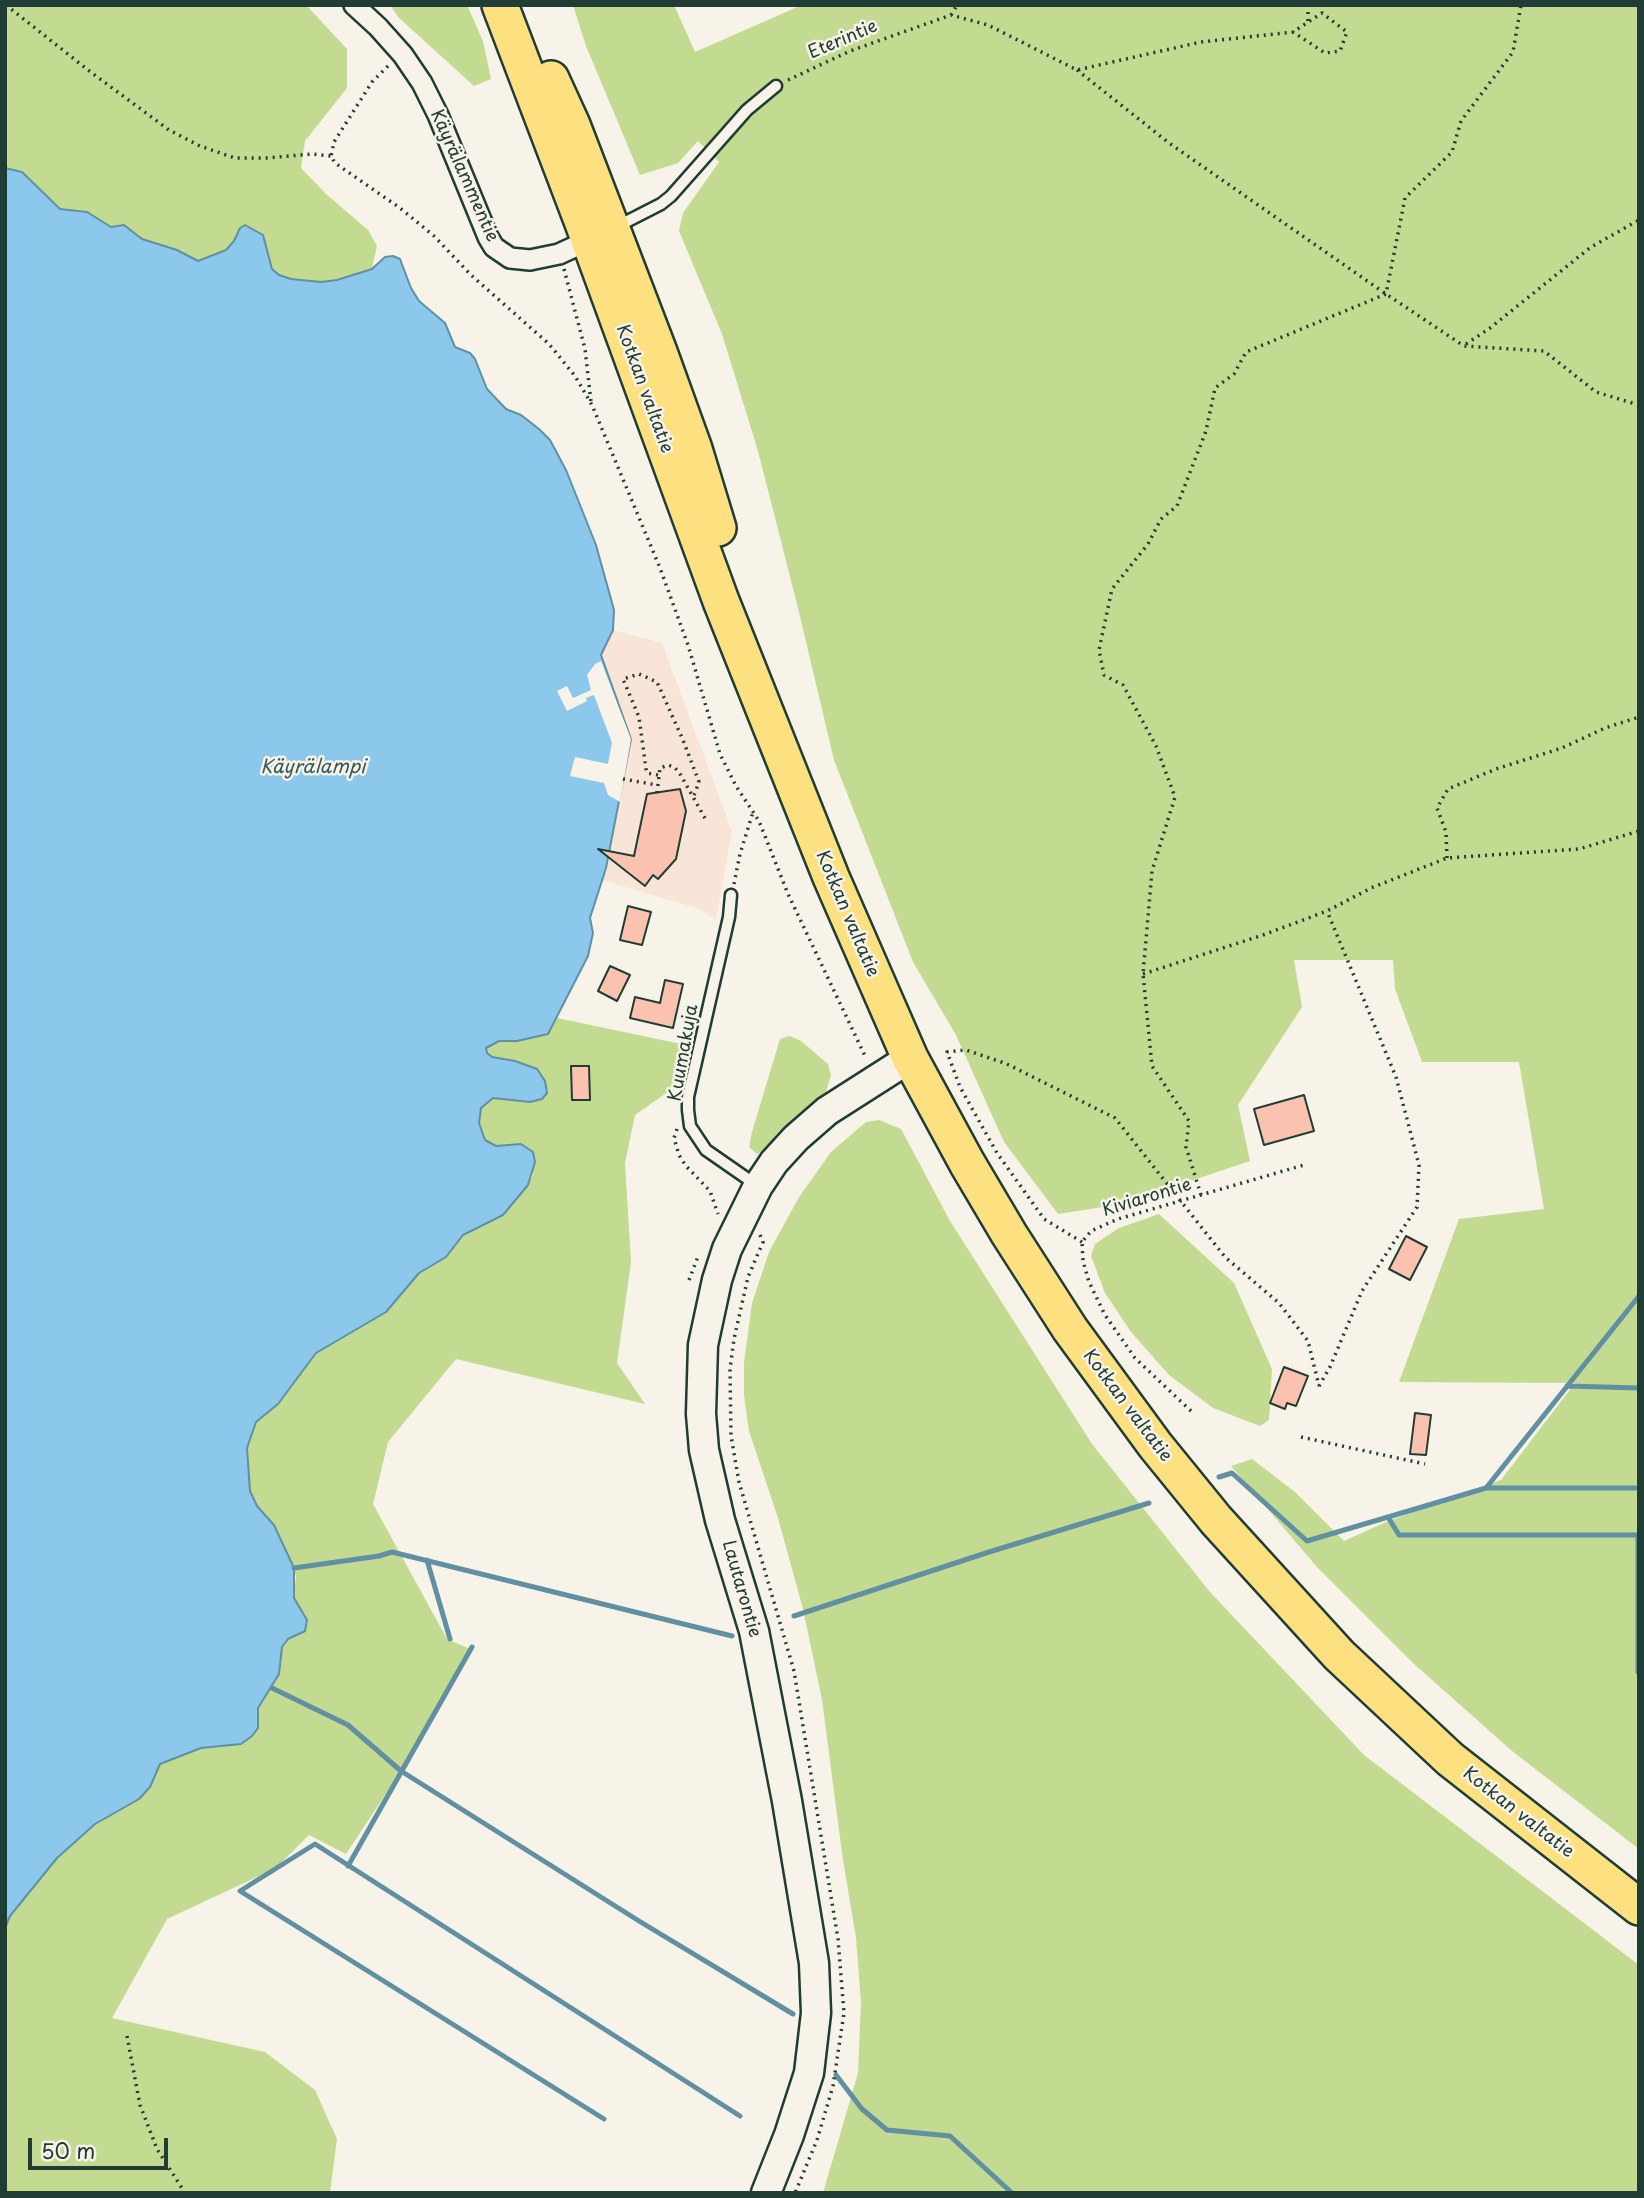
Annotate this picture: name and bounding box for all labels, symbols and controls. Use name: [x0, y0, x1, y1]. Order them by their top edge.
street label: Eterintie: [805, 16, 881, 64]
street label: Käyrälammentie: [425, 107, 503, 245]
street label: Kotkan valtatie: [611, 322, 677, 456]
water label: Käyrälampi: [260, 757, 366, 779]
street label: Kotkan valtatie: [811, 848, 883, 980]
street label: Kuumakuja: [665, 1003, 703, 1103]
street label: Kiviarontie: [1100, 1174, 1194, 1222]
street label: Kotkan valtatie: [1078, 1346, 1176, 1466]
street label: Lautarontie: [717, 1538, 765, 1640]
street label: Kotkan valtatie: [1458, 1763, 1578, 1863]
scale bar: [32, 2124, 172, 2168]
text: 50 m: [41, 2134, 95, 2166]

